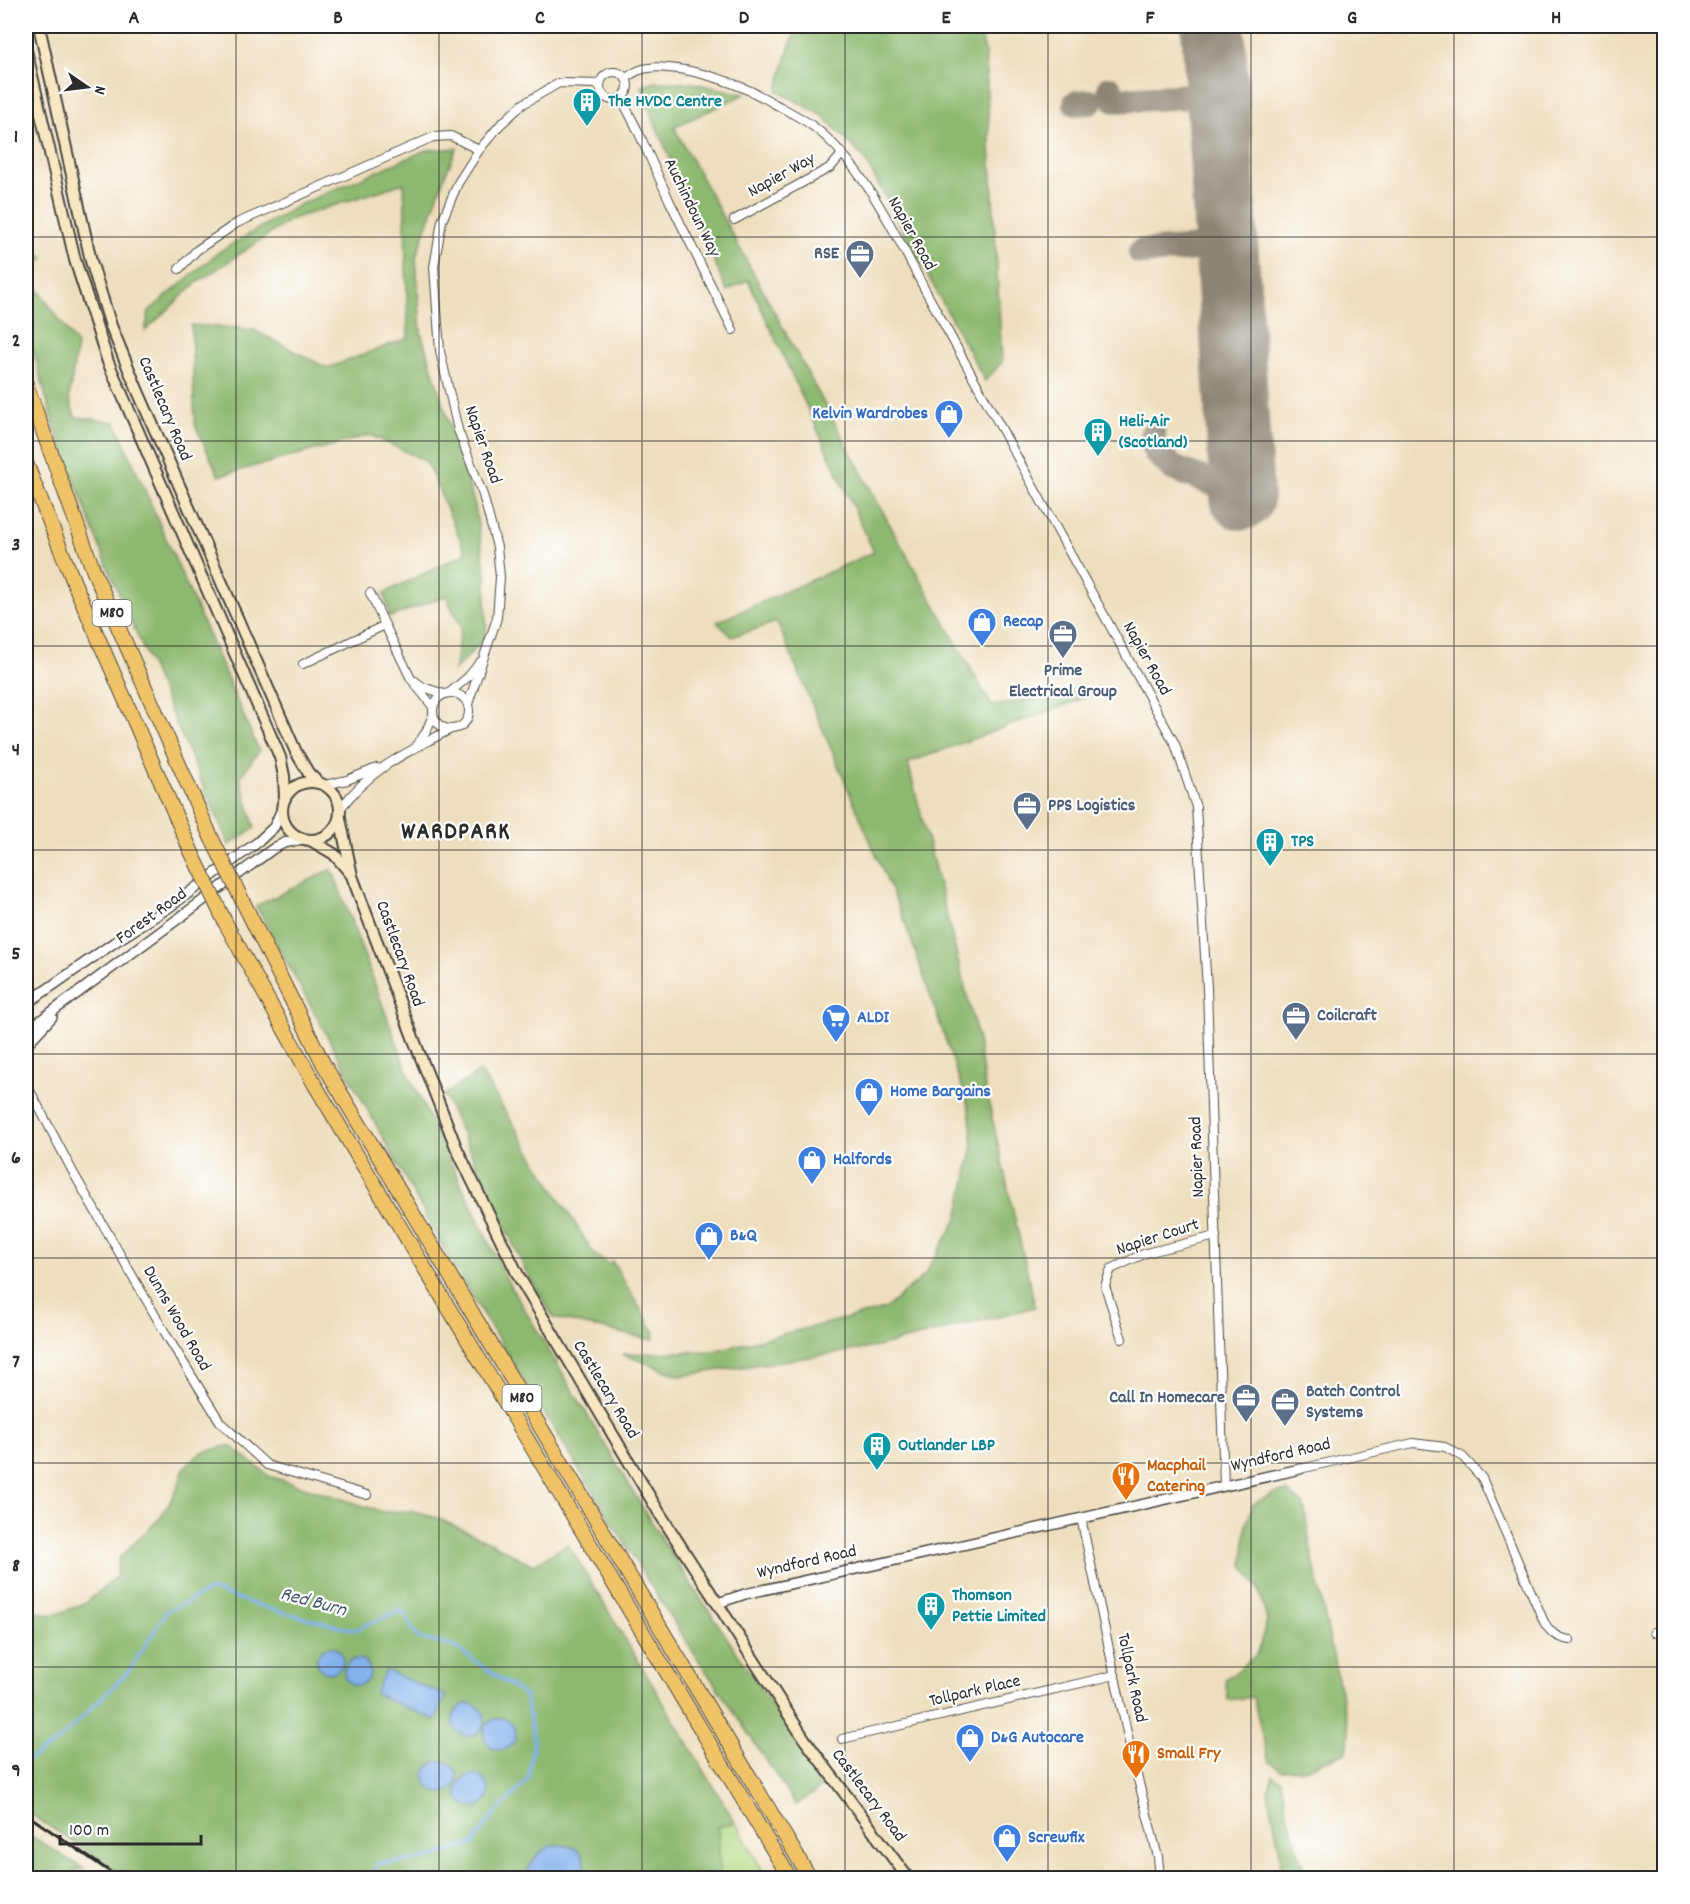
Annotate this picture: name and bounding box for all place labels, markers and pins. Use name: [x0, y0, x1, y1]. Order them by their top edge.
building icon: The HVDC Centre: [571, 86, 603, 128]
place label: The HVDC Centre: [608, 90, 722, 115]
office icon: RSE: [844, 238, 876, 280]
place label: RSE: [814, 242, 840, 267]
shop icon: Kelvin Wardrobes: [933, 398, 965, 440]
place label: Kelvin Wardrobes: [812, 402, 928, 427]
place label: Heli-Air (Scotland): [1119, 410, 1188, 456]
building icon: Heli-Air (Scotland): [1082, 416, 1114, 458]
shop icon: Recap: [966, 606, 998, 648]
place label: Recap: [1003, 610, 1044, 635]
office icon: Prime Electrical Group: [1047, 618, 1079, 660]
place label: Prime Electrical Group: [1009, 659, 1117, 705]
office icon: PPS Logistics: [1011, 790, 1043, 832]
place label: PPS Logistics: [1048, 794, 1136, 819]
building icon: TPS: [1254, 826, 1286, 868]
place label: TPS: [1291, 830, 1314, 855]
office icon: Coilcraft: [1280, 1000, 1312, 1042]
supermarket icon: ALDI: [820, 1002, 852, 1044]
place label: Coilcraft: [1317, 1004, 1377, 1029]
place label: ALDI: [857, 1006, 889, 1031]
shop icon: Home Bargains: [853, 1076, 885, 1118]
place label: Home Bargains: [890, 1080, 991, 1105]
shop icon: Halfords: [796, 1144, 828, 1186]
place label: Halfords: [833, 1148, 892, 1173]
shop icon: B&Q: [693, 1220, 725, 1262]
place label: B&Q: [730, 1224, 757, 1249]
place label: Batch Control Systems: [1306, 1380, 1401, 1426]
office icon: Call In Homecare: [1230, 1382, 1262, 1424]
place label: Call In Homecare: [1109, 1386, 1225, 1411]
office icon: Batch Control Systems: [1269, 1386, 1301, 1428]
building icon: Outlander LBP: [861, 1430, 893, 1472]
place label: Outlander LBP: [898, 1434, 995, 1459]
place label: Macphail Catering: [1147, 1454, 1207, 1500]
restaurant icon: Macphail Catering: [1110, 1460, 1142, 1502]
place label: Thomson Pettie Limited: [952, 1584, 1046, 1630]
building icon: Thomson Pettie Limited: [915, 1590, 947, 1632]
shop icon: D&G Autocare: [954, 1722, 986, 1764]
place label: D&G Autocare: [991, 1726, 1084, 1751]
restaurant icon: Small Fry: [1120, 1738, 1152, 1780]
place label: Small Fry: [1157, 1742, 1221, 1767]
shop icon: Screwfix: [991, 1822, 1023, 1864]
place label: Screwfix: [1028, 1826, 1085, 1851]

